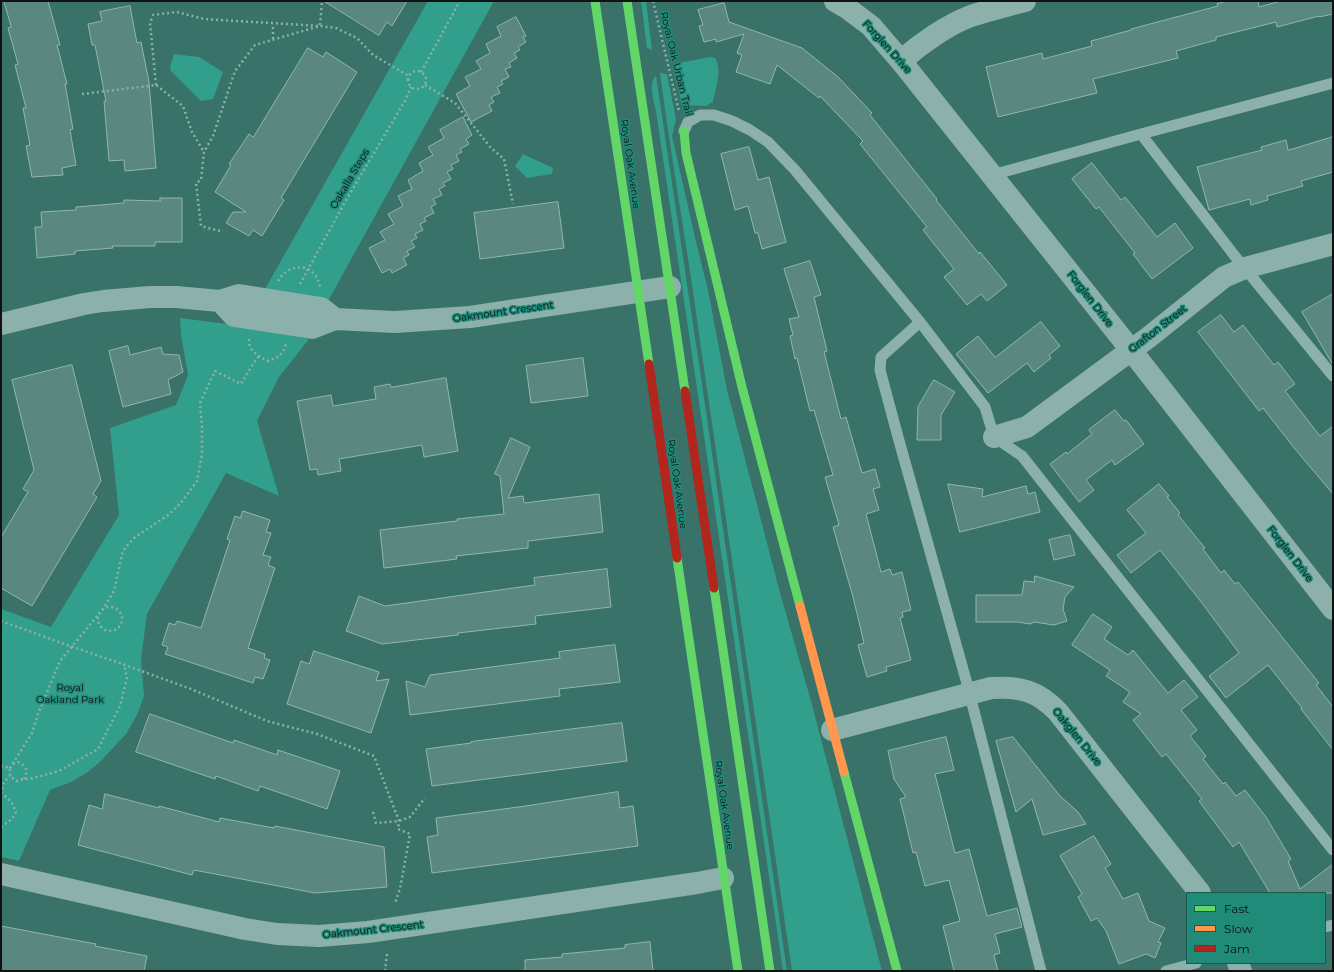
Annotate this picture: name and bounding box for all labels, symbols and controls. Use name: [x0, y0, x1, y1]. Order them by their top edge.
street label: Royal Oak Urban Trail: [657, 11, 695, 117]
street label: Forglen Drive: [860, 18, 914, 76]
street label: Royal Oak Avenue: [618, 118, 642, 210]
street label: Oakalla Steps: [328, 147, 372, 211]
street label: Forglen Drive: [1065, 269, 1115, 329]
street label: Oakmount Crescent: [452, 299, 554, 325]
street label: Grafton Street: [1127, 303, 1189, 355]
street label: Royal Oak Avenue: [665, 438, 689, 530]
street label: Forglen Drive: [1265, 524, 1315, 584]
park label: Royal Oakland Park: [36, 682, 104, 706]
street label: Oakglen Drive: [1050, 706, 1104, 768]
street label: Royal Oak Avenue: [712, 759, 736, 851]
legend: [1186, 892, 1326, 964]
text: Fast: [1224, 901, 1249, 916]
street label: Oakmount Crescent: [322, 919, 424, 941]
text: Slow: [1224, 921, 1253, 936]
text: Jam: [1224, 941, 1250, 956]

